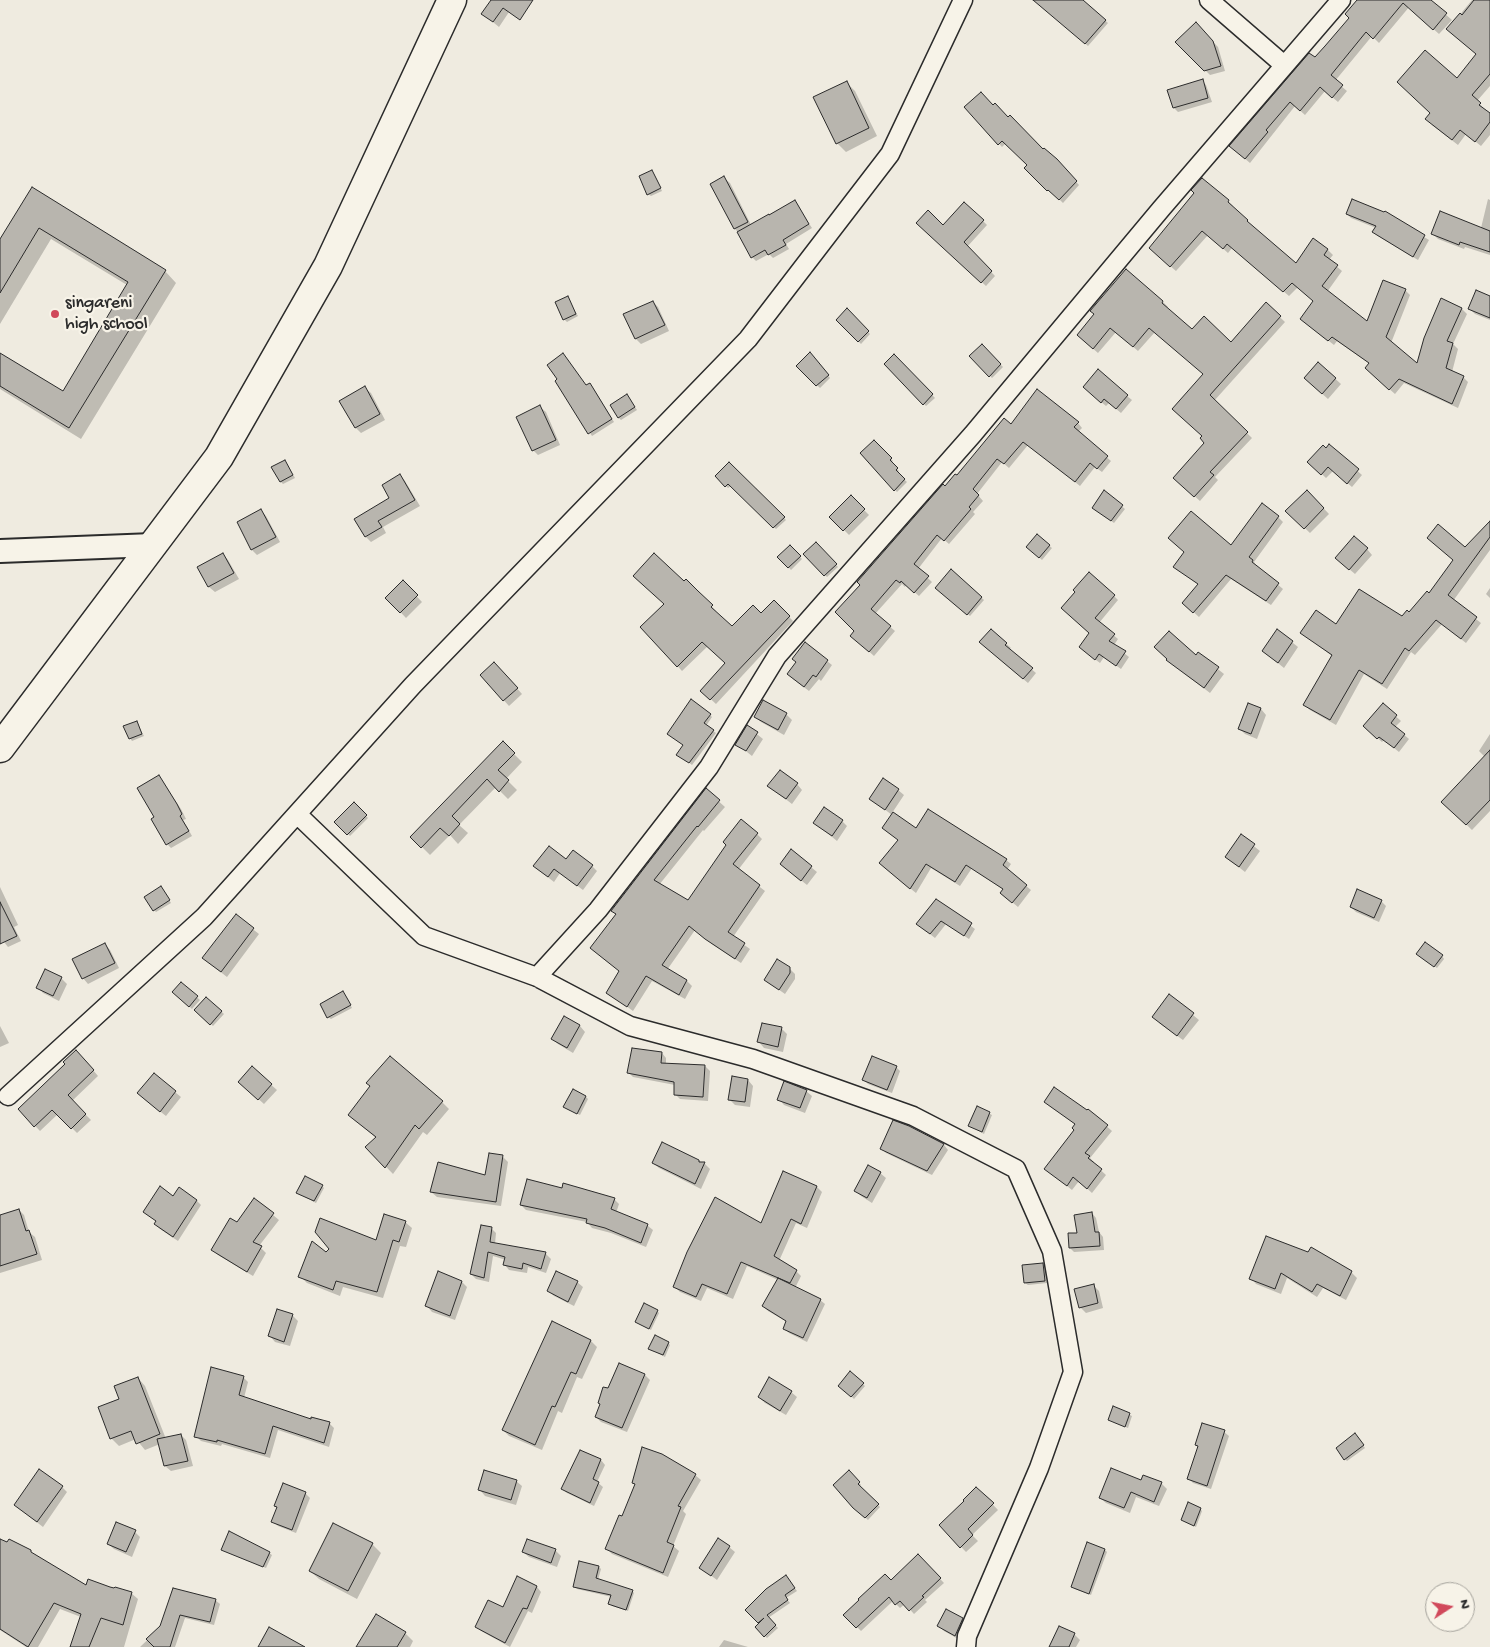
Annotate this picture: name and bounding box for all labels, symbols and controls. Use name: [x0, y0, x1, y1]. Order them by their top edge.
place label: singareni high school: [65, 293, 148, 336]
marker: singareni high school: [49, 308, 61, 320]
north arrow: [1425, 1582, 1475, 1632]
text: N: [1455, 1598, 1473, 1610]

